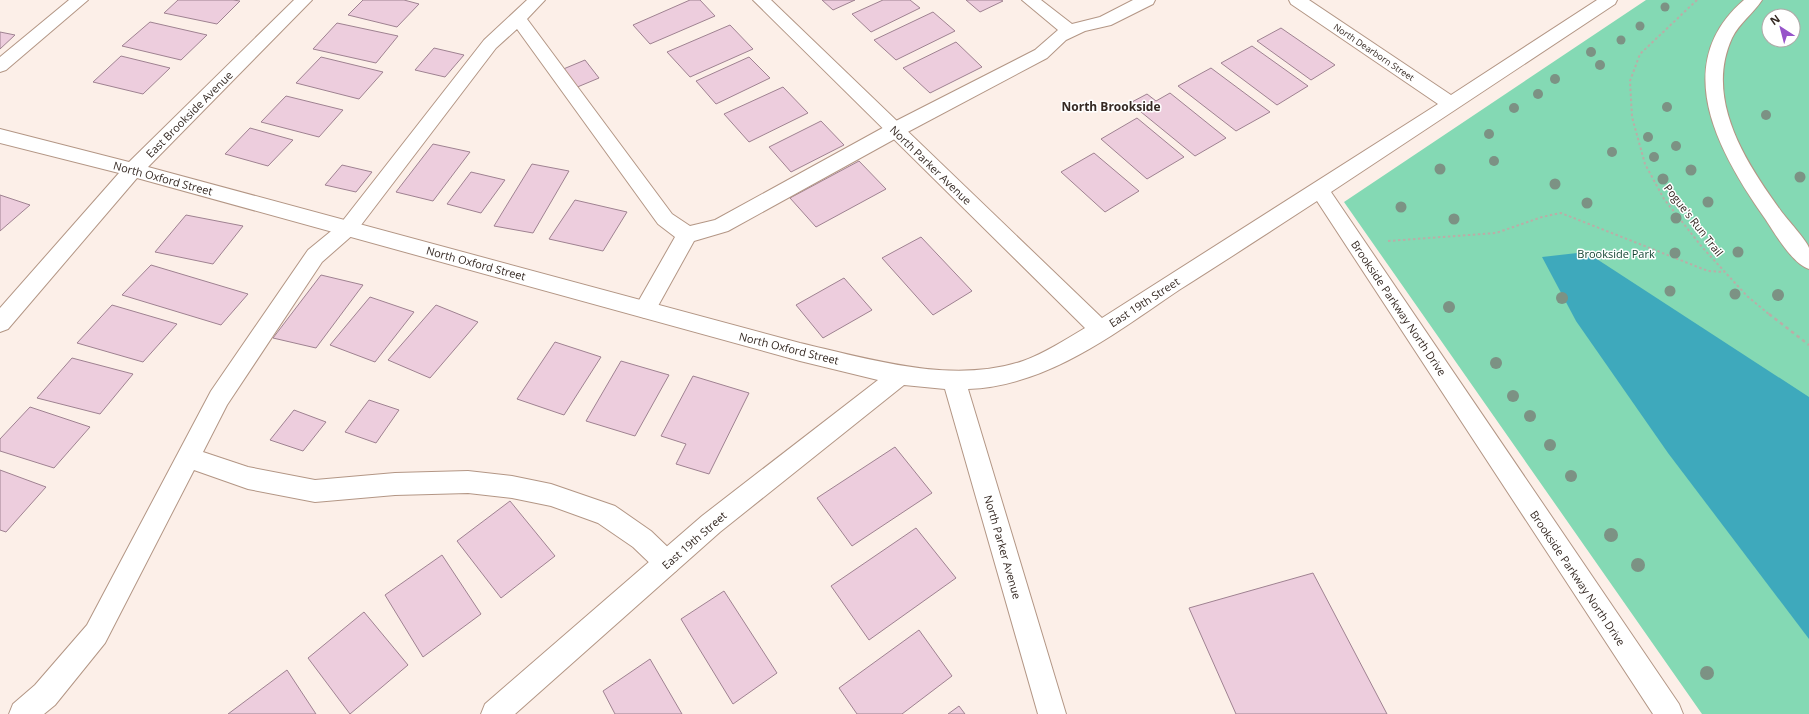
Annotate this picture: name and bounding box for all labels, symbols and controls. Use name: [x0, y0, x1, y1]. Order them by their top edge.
north arrow: [1761, 8, 1801, 48]
text: N: [1767, 11, 1783, 28]
street label: North Dearborn Street: [1331, 20, 1417, 84]
street label: East Brookside Avenue: [142, 67, 236, 161]
district label: North Brookside: [1062, 98, 1160, 115]
street label: North Parker Avenue: [887, 122, 975, 208]
street label: North Oxford Street: [112, 158, 214, 199]
street label: Pogue's Run Trail: [1661, 181, 1727, 259]
street label: Brookside Parkway North Drive: [1348, 237, 1450, 379]
street label: North Oxford Street: [425, 243, 527, 284]
park label: Brookside Park: [1577, 246, 1655, 261]
street label: East 19th Street: [1106, 274, 1182, 330]
street label: North Oxford Street: [738, 328, 841, 368]
street label: North Parker Avenue: [981, 493, 1025, 601]
street label: Brookside Parkway North Drive: [1527, 507, 1629, 649]
street label: East 19th Street: [658, 508, 730, 572]

